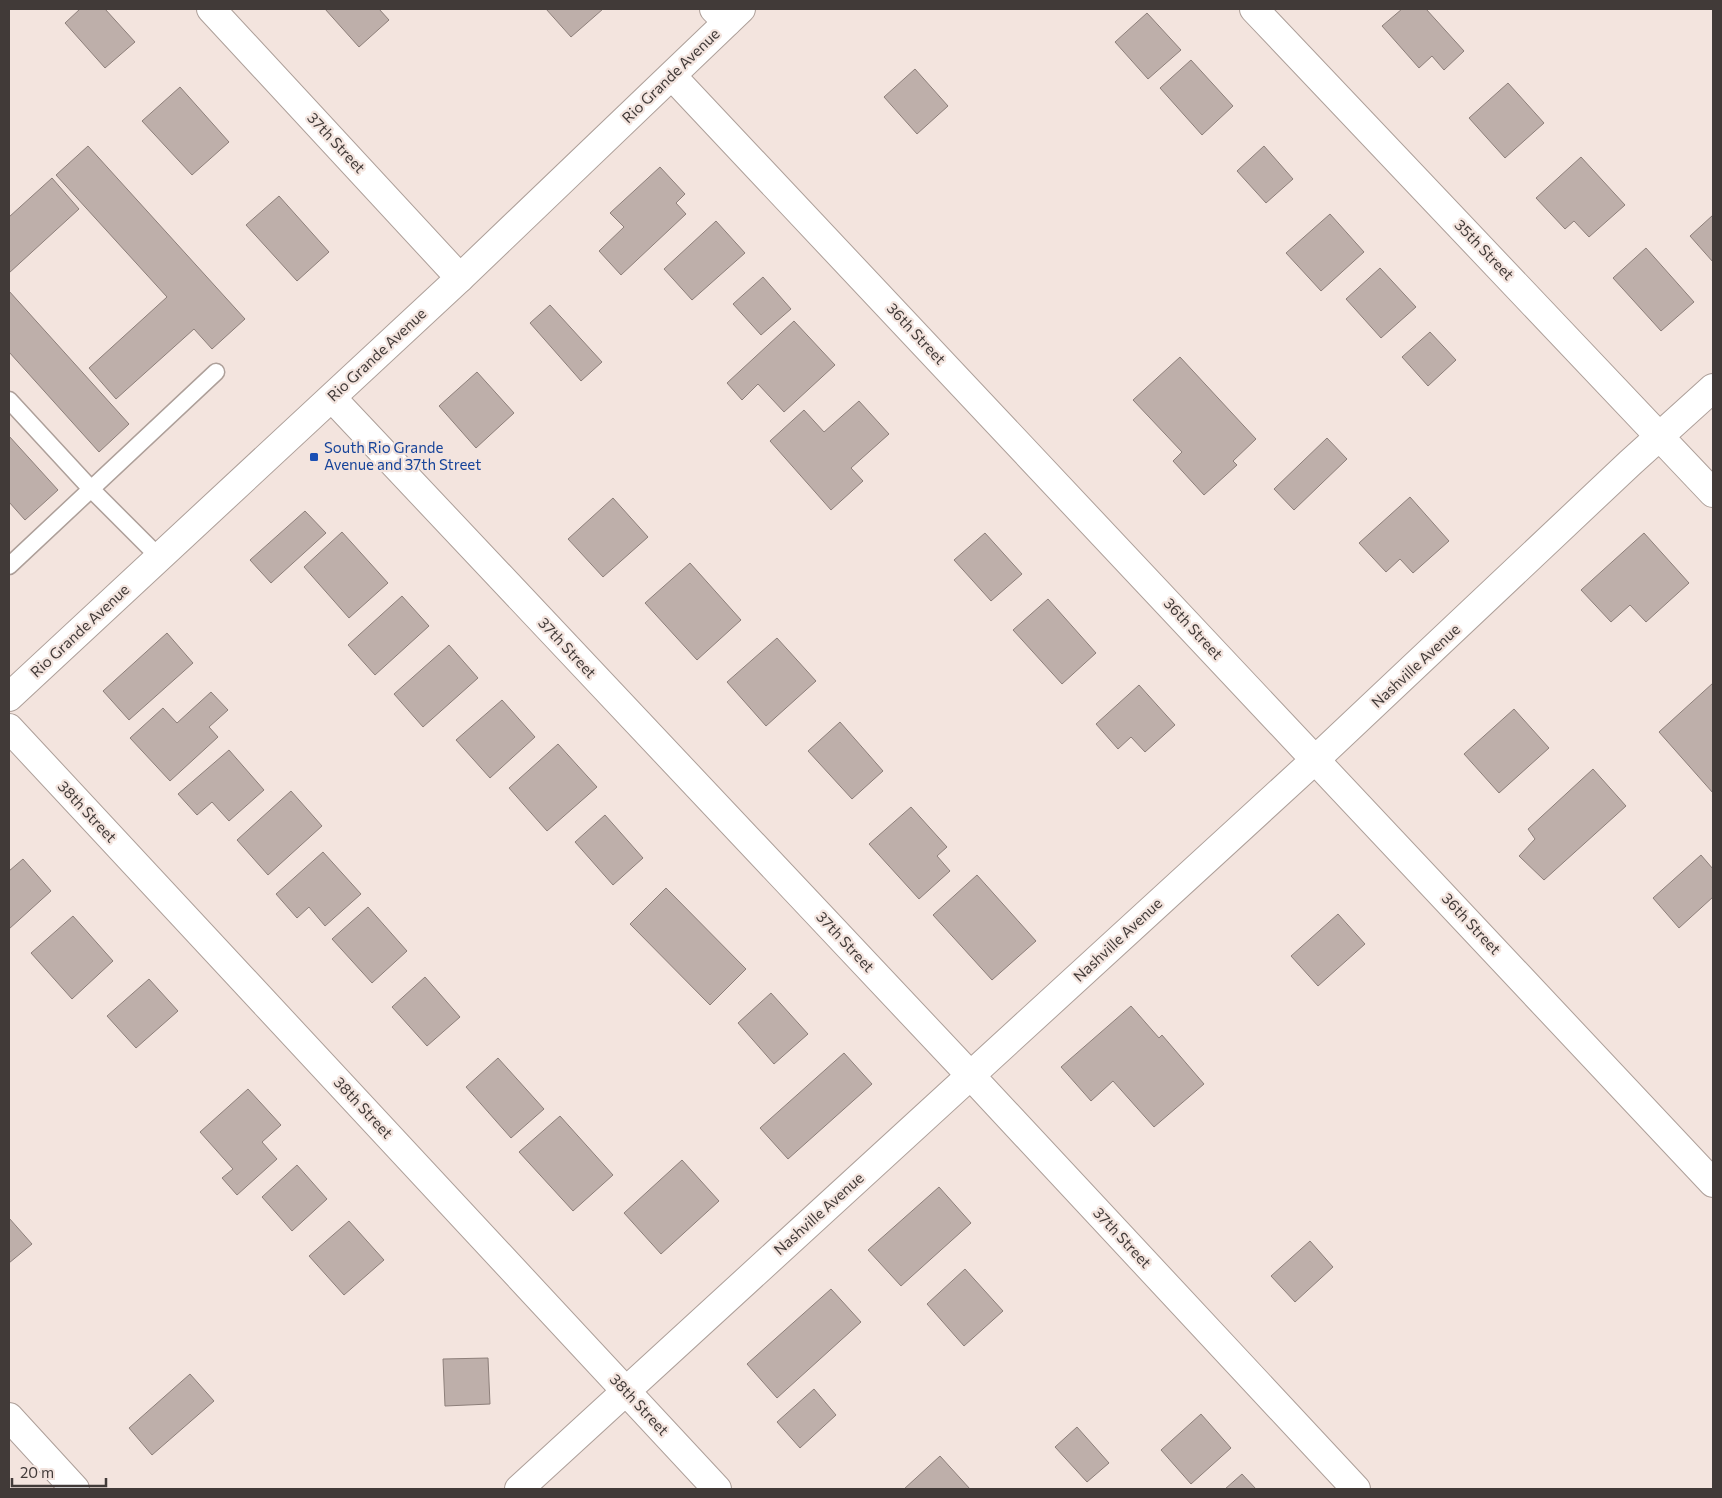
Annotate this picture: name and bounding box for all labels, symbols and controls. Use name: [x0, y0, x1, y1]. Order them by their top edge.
street label: Rio Grande Avenue: [618, 24, 723, 126]
street label: 37th Street: [304, 108, 369, 176]
street label: 35th Street: [1451, 215, 1518, 283]
street label: 36th Street: [884, 299, 950, 368]
street label: Rio Grande Avenue: [323, 304, 429, 405]
place label: South Rio Grande Avenue and 37th Street: [324, 438, 481, 473]
marker: South Rio Grande Avenue and 37th Street: [308, 451, 320, 463]
street label: Rio Grande Avenue: [26, 580, 132, 681]
street label: 36th Street: [1161, 594, 1227, 663]
street label: 37th Street: [535, 613, 600, 681]
street label: Nashville Avenue: [1367, 620, 1463, 711]
street label: 38th Street: [55, 777, 121, 846]
street label: 36th Street: [1439, 889, 1505, 958]
street label: Nashville Avenue: [1069, 894, 1165, 985]
street label: 37th Street: [813, 907, 878, 975]
street label: 38th Street: [331, 1073, 397, 1142]
street label: Nashville Avenue: [770, 1168, 867, 1258]
street label: 37th Street: [1090, 1203, 1155, 1271]
street label: 38th Street: [607, 1370, 673, 1439]
scale bar: [12, 1456, 106, 1488]
text: 20 m: [20, 1463, 54, 1481]

